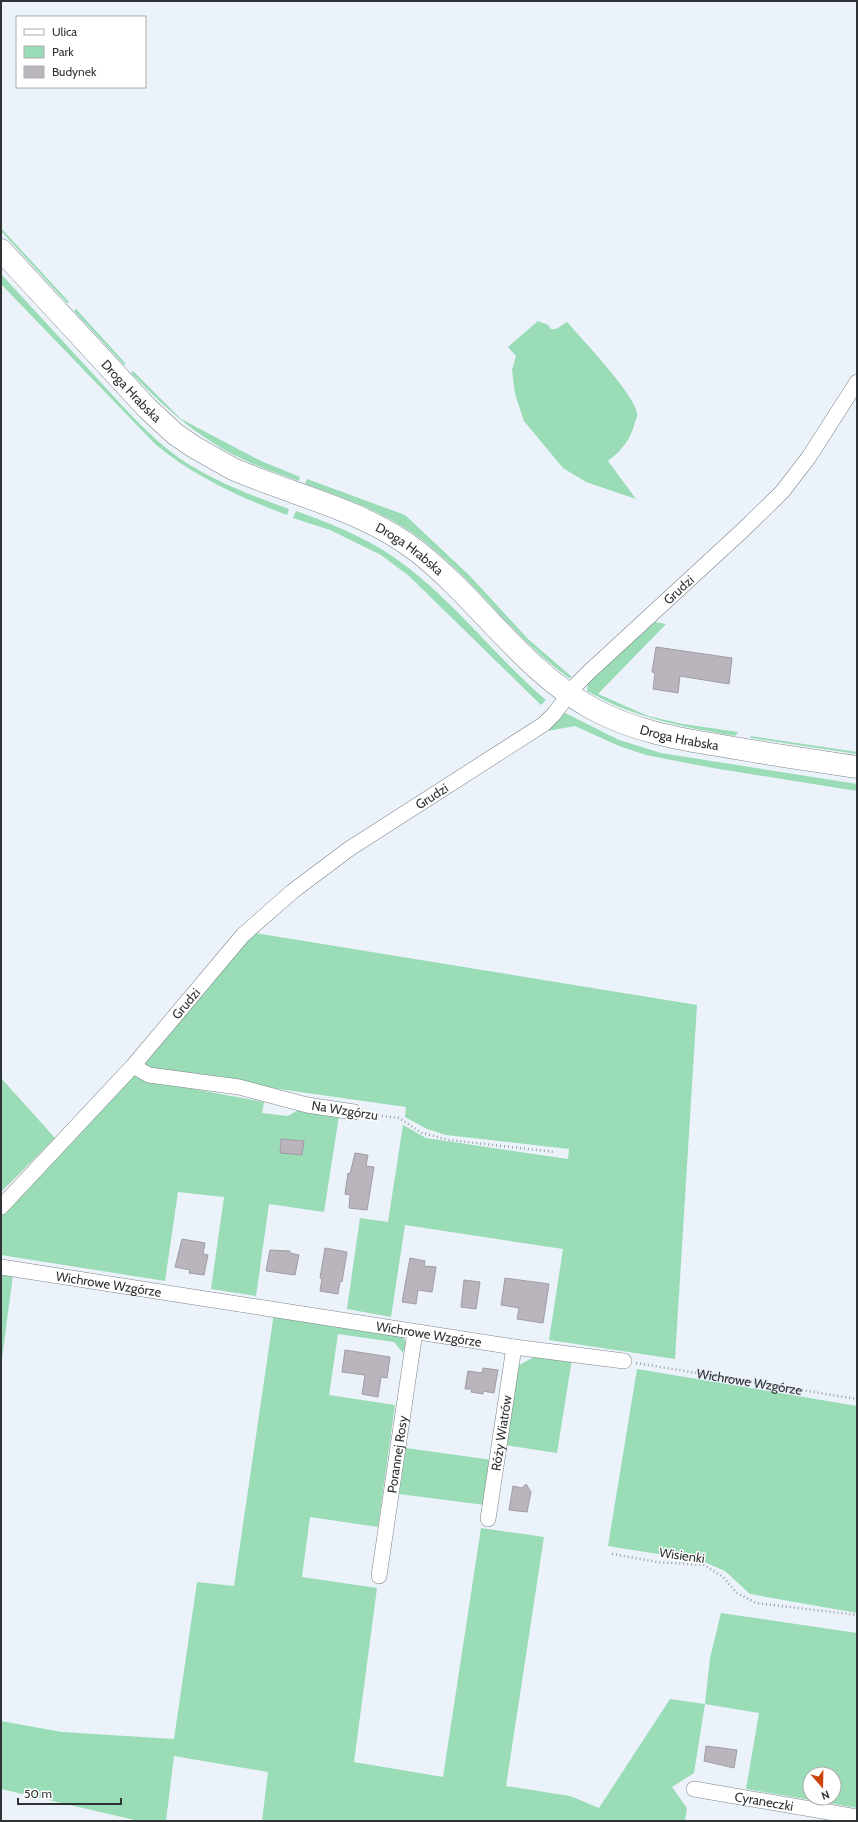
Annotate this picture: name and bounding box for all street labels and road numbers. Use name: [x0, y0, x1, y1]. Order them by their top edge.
street label: Droga Hrabska: [98, 356, 165, 426]
street label: Droga Hrabska: [373, 519, 448, 579]
street label: Grudzi: [660, 572, 697, 608]
street label: Droga Hrabska: [638, 721, 721, 753]
street label: Grudzi: [412, 780, 451, 812]
street label: Grudzi: [168, 984, 203, 1022]
street label: Na Wzgórzu: [311, 1097, 380, 1123]
street label: Wichrowe Wzgórze: [55, 1268, 163, 1300]
street label: Wichrowe Wzgórze: [375, 1318, 483, 1350]
street label: Wichrowe Wzgórze: [696, 1365, 804, 1398]
street label: Róży Wiatrów: [487, 1393, 515, 1472]
street label: Porannej Rosy: [383, 1414, 411, 1494]
street label: Wisienki: [658, 1544, 706, 1566]
street label: Cyraneczki: [733, 1788, 795, 1814]

